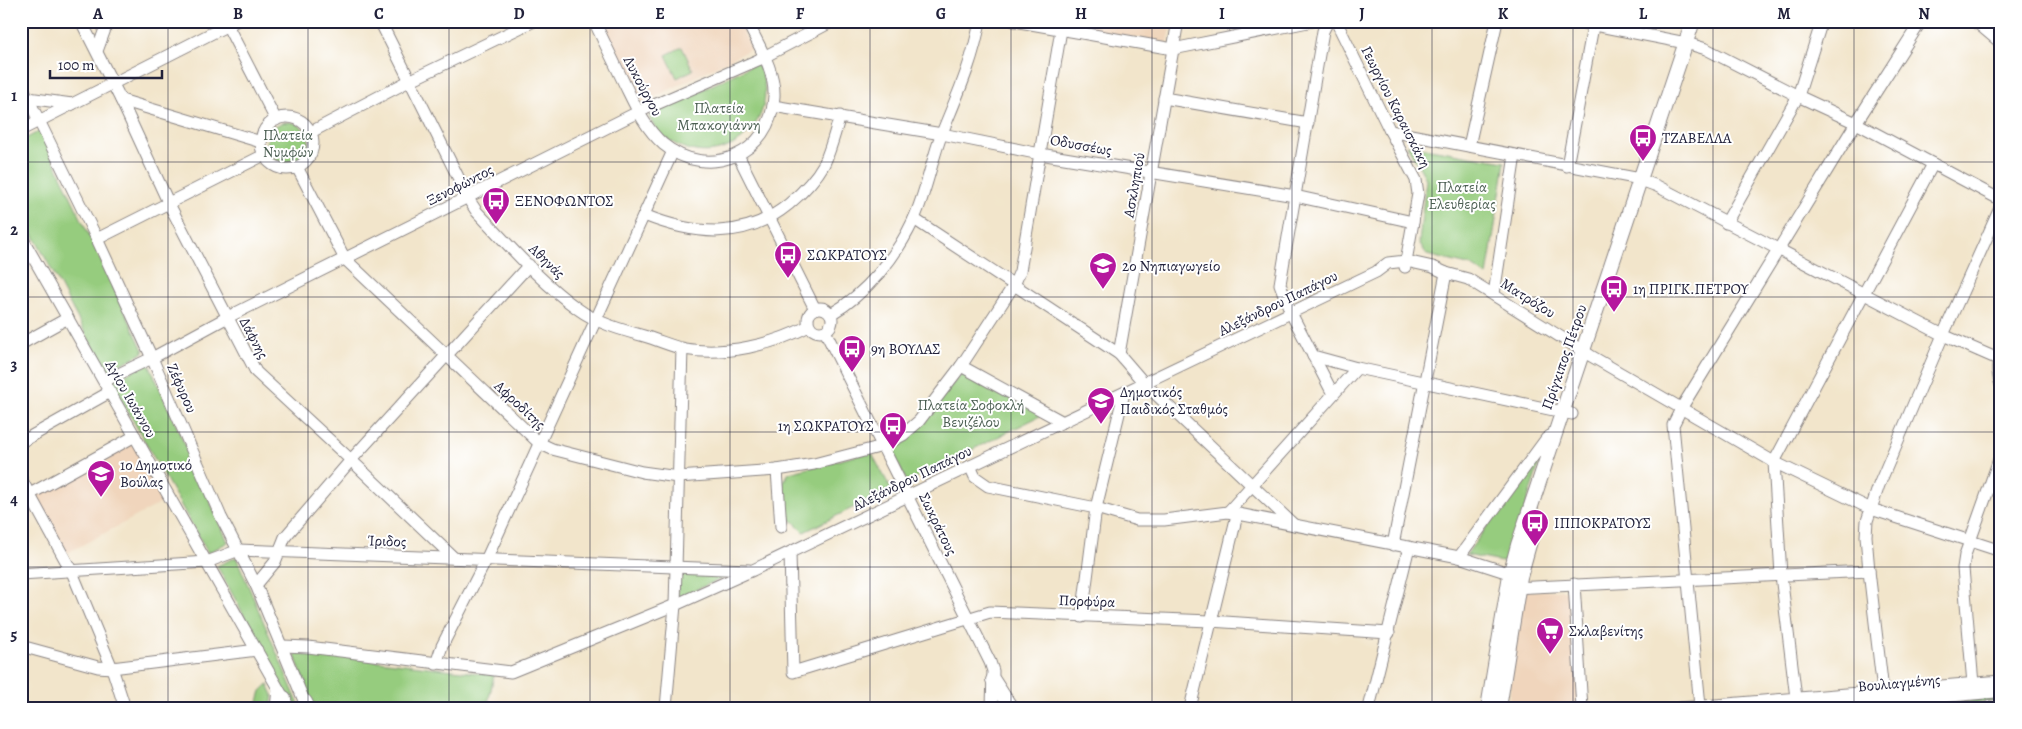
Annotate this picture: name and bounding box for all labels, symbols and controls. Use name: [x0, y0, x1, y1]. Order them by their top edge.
text: A: [92, 3, 104, 25]
text: B: [233, 3, 243, 25]
text: C: [374, 3, 384, 25]
text: D: [513, 3, 525, 25]
text: E: [655, 3, 665, 25]
text: F: [796, 3, 805, 25]
text: G: [936, 3, 946, 25]
text: H: [1075, 3, 1087, 25]
text: I: [1219, 3, 1225, 25]
text: J: [1359, 3, 1365, 25]
text: K: [1498, 3, 1509, 25]
text: L: [1639, 3, 1648, 25]
text: M: [1777, 3, 1791, 25]
text: N: [1918, 3, 1930, 25]
street label: Γεωργίου Καραισκάκη: [1356, 42, 1436, 172]
scale bar: [50, 48, 162, 80]
street label: Λυκούργου: [618, 52, 667, 120]
text: 100 m: [58, 55, 95, 75]
text: 1: [11, 85, 17, 107]
park label: Πλατεία Μπακογιάννη: [677, 98, 761, 135]
bus stop icon: ΤΖΑΒΕΛΛΑ: [1628, 123, 1658, 162]
park label: Πλατεία Νυμφών: [263, 125, 313, 162]
place label: ΤΖΑΒΕΛΛΑ: [1662, 128, 1732, 148]
street label: Οδυσσέως: [1049, 130, 1113, 160]
street label: Ασκληπιού: [1118, 151, 1150, 220]
street label: Ξενοφώντος: [423, 160, 497, 210]
park label: Πλατεία Ελευθερίας: [1428, 177, 1496, 214]
bus stop icon: ΞΕΝΟΦΩΝΤΟΣ: [481, 186, 511, 225]
place label: ΞΕΝΟΦΩΝΤΟΣ: [515, 191, 614, 211]
text: 2: [10, 219, 18, 241]
street label: Αθηνάς: [524, 238, 569, 283]
bus stop icon: ΣΩΚΡΑΤΟΥΣ: [773, 240, 803, 279]
place label: ΣΩΚΡΑΤΟΥΣ: [807, 245, 887, 265]
school or university icon: 2ο Νηπιαγωγείο: [1088, 251, 1118, 290]
place label: 2ο Νηπιαγωγείο: [1122, 256, 1220, 276]
street label: Αλεξάνδρου Παπάγου: [1214, 265, 1341, 341]
street label: Ματρόζου: [1497, 273, 1559, 323]
bus stop icon: 1η ΠΡΙΓΚ.ΠΕΤΡΟΥ: [1599, 274, 1629, 313]
place label: 1η ΠΡΙΓΚ.ΠΕΤΡΟΥ: [1633, 279, 1750, 299]
street label: Πρίγκιπος Πέτρου: [1537, 301, 1591, 412]
street label: Δάφνης: [235, 314, 273, 362]
bus stop icon: 9η ΒΟΥΛΑΣ: [837, 334, 867, 373]
place label: 9η ΒΟΥΛΑΣ: [871, 339, 941, 359]
text: 3: [11, 354, 18, 376]
street label: Αγίου Ιωάννου: [100, 356, 161, 442]
street label: Ζέφυρου: [162, 360, 202, 416]
street label: Αφροδίτης: [489, 375, 550, 434]
place label: Δημοτικός Παιδικός Σταθμός: [1120, 382, 1228, 419]
school or university icon: Δημοτικός Παιδικός Σταθμός: [1086, 386, 1116, 425]
park label: Πλατεία Σοφοκλή Βενιζέλου: [917, 395, 1025, 432]
bus stop icon: 1η ΣΩΚΡΑΤΟΥΣ: [878, 411, 908, 450]
place label: 1η ΣΩΚΡΑΤΟΥΣ: [778, 416, 874, 436]
street label: Αλεξάνδρου Παπάγου: [848, 440, 975, 516]
place label: 1ο Δημοτικό Βούλας: [120, 455, 192, 492]
school or university icon: 1ο Δημοτικό Βούλας: [86, 459, 116, 498]
text: 4: [10, 489, 18, 511]
street label: Σωκράτους: [914, 489, 962, 559]
bus stop icon: ΙΠΠΟΚΡΑΤΟΥΣ: [1520, 508, 1550, 547]
place label: ΙΠΠΟΚΡΑΤΟΥΣ: [1554, 513, 1651, 533]
street label: Ίριδος: [367, 530, 407, 552]
street label: Πορφύρα: [1058, 590, 1116, 612]
supermarket icon: Σκλαβενίτης: [1535, 616, 1565, 655]
place label: Σκλαβενίτης: [1569, 621, 1643, 641]
text: 5: [11, 624, 18, 646]
street label: Βουλιαγμένης: [1857, 669, 1941, 697]

